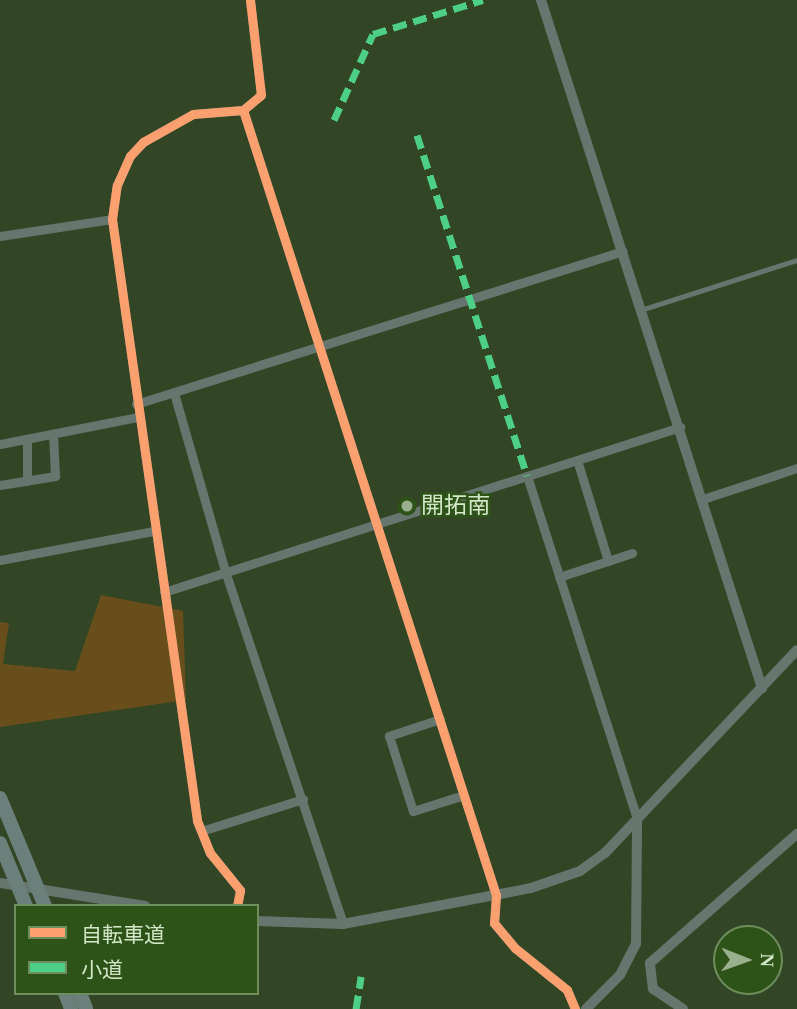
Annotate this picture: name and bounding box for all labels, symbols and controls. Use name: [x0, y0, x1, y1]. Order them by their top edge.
place label: 開拓南: [421, 492, 490, 520]
marker: 開拓南: [399, 498, 415, 514]
legend: [14, 904, 259, 995]
text: 自転車道: [81, 923, 165, 947]
north arrow: [713, 925, 783, 995]
text: N: [757, 953, 778, 967]
text: 小道: [81, 958, 123, 982]

